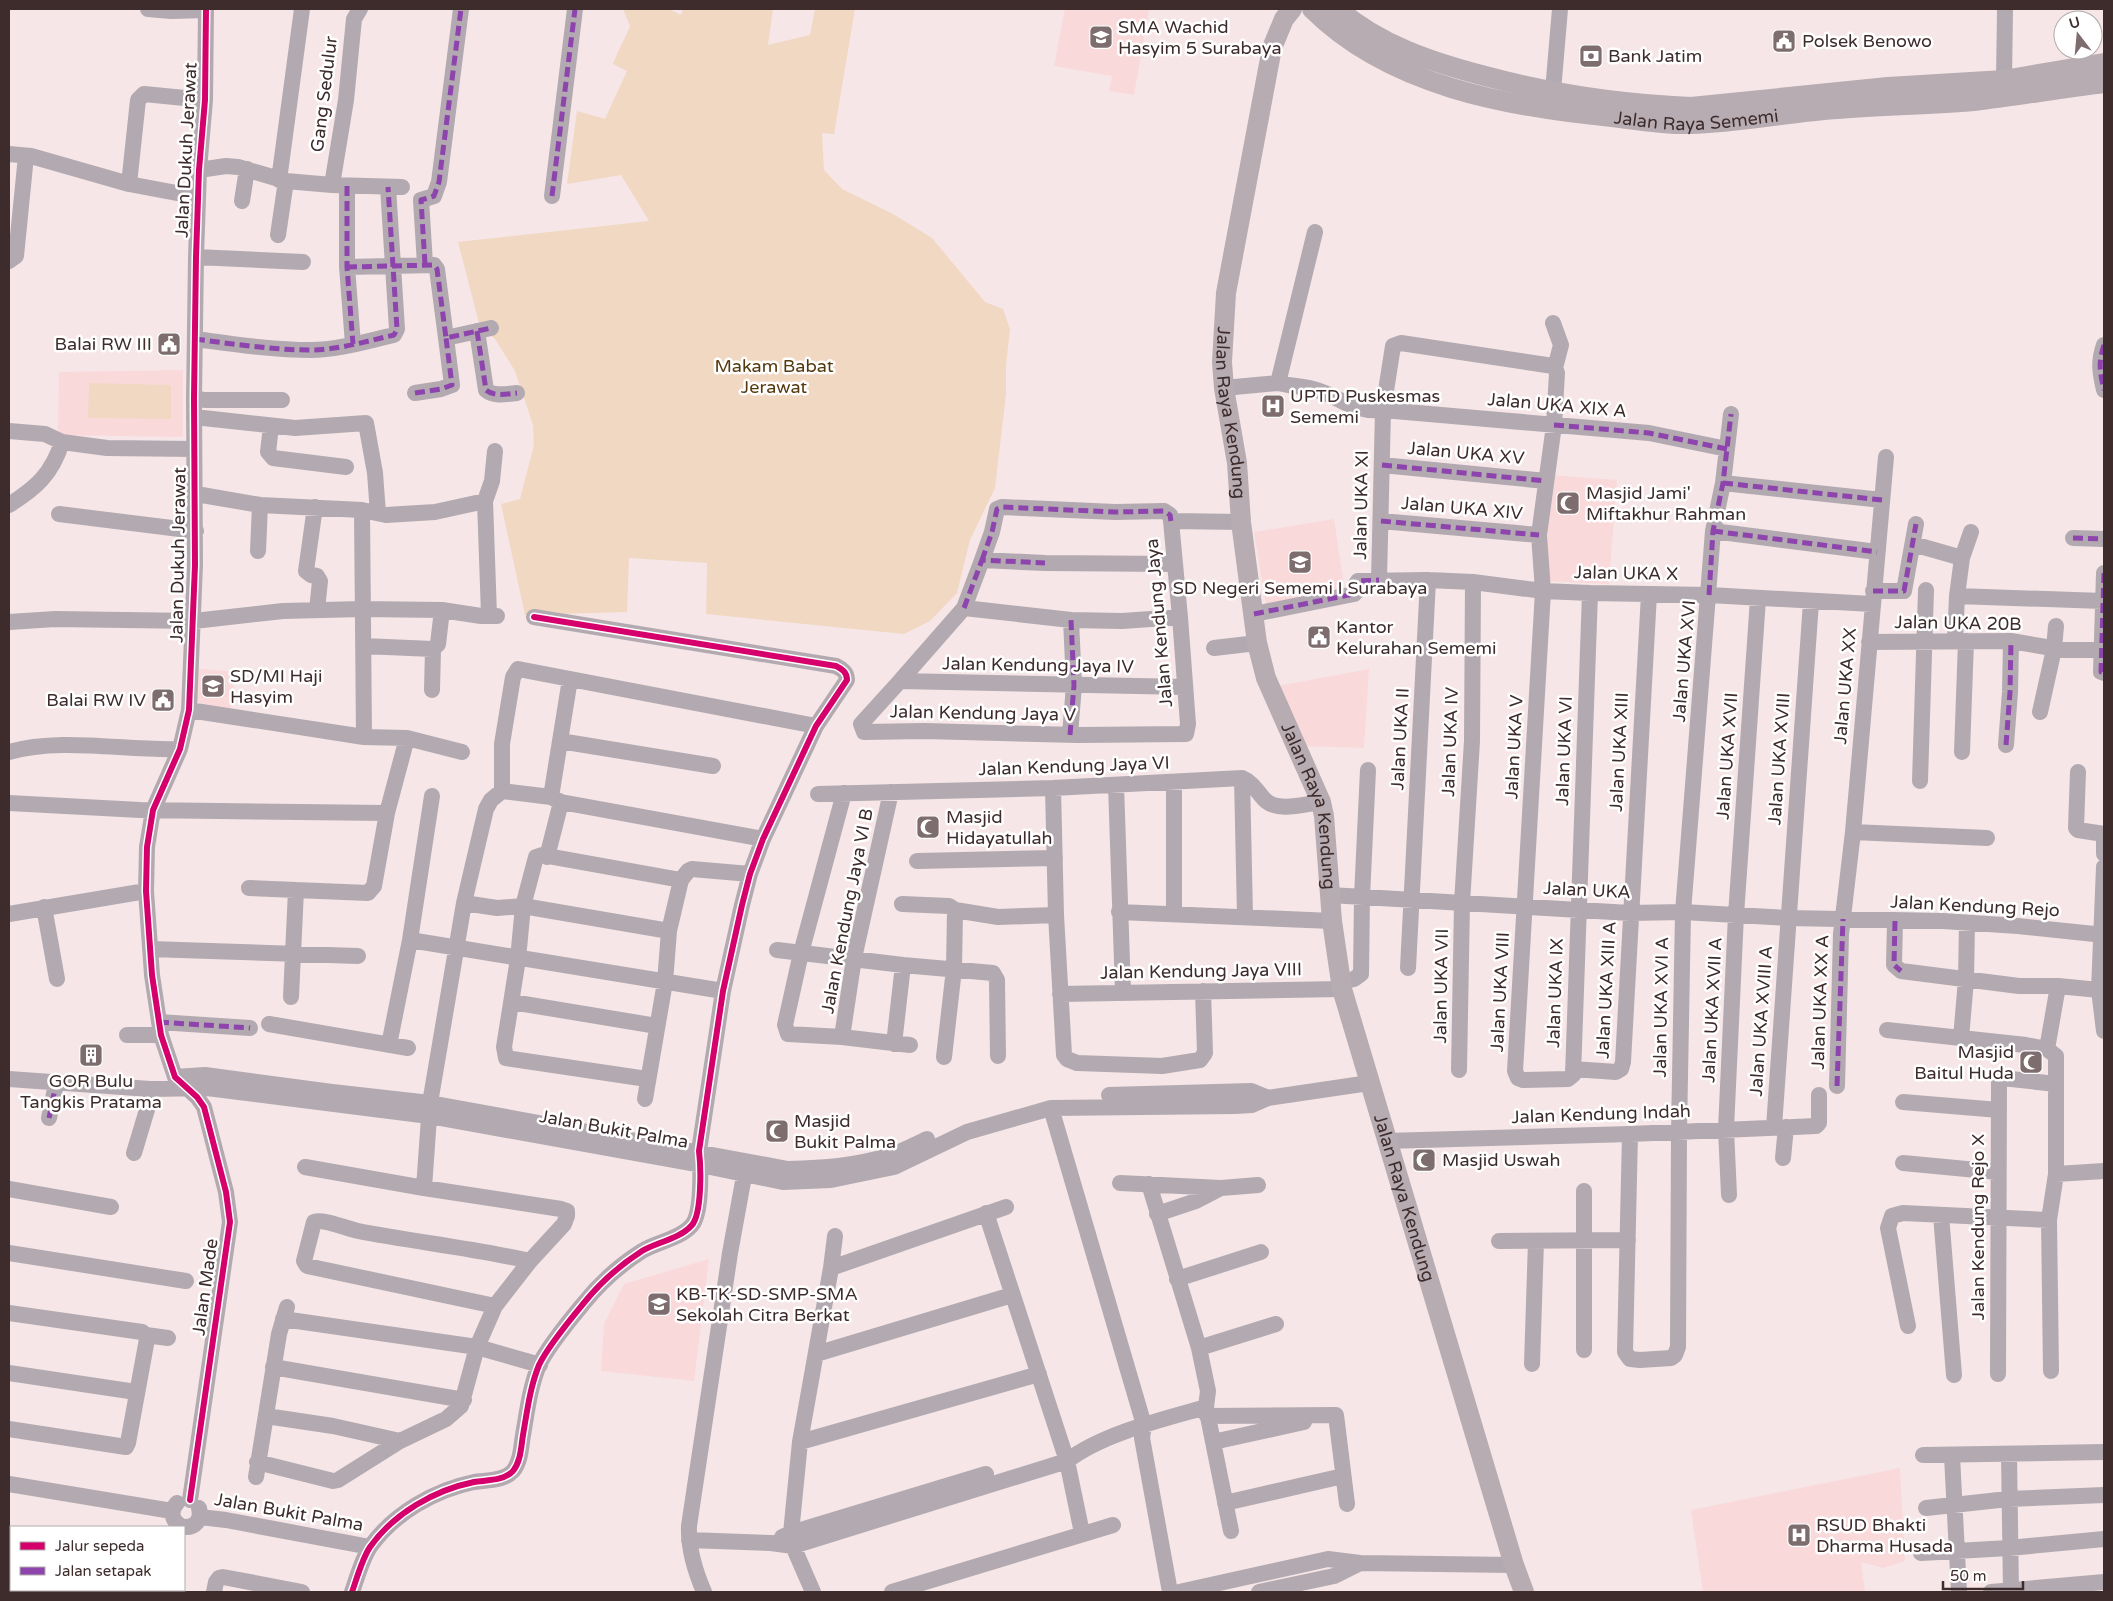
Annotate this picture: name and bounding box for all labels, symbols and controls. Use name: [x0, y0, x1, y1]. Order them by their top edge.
north arrow: [2053, 10, 2103, 60]
text: U: [2067, 13, 2082, 33]
place label: SMA Wachid Hasyim 5 Surabaya: [1118, 16, 1282, 59]
school or university icon: SMA Wachid Hasyim 5 Surabaya: [1088, 24, 1114, 50]
public building icon: Polsek Benowo: [1771, 28, 1797, 54]
place label: Polsek Benowo: [1802, 30, 1932, 52]
street label: Gang Sedulur: [306, 35, 342, 153]
bank icon: Bank Jatim: [1578, 43, 1604, 69]
place label: Bank Jatim: [1608, 45, 1702, 67]
street label: Jalan Dukuh Jerawat: [170, 62, 202, 238]
street label: Jalan Raya Sememi: [1613, 104, 1780, 135]
street label: Jalan Raya Kendung: [1211, 326, 1250, 500]
public building icon: Balai RW III: [156, 331, 182, 357]
place label: Balai RW III: [55, 333, 152, 355]
park label: Makam Babat Jerawat: [714, 355, 834, 398]
place label: UPTD Puskesmas Sememi: [1290, 385, 1440, 428]
street label: Jalan UKA XIX A: [1487, 388, 1627, 422]
hospital icon: UPTD Puskesmas Sememi: [1260, 393, 1286, 419]
street label: Jalan UKA XV: [1407, 437, 1526, 469]
street label: Jalan UKA XI: [1349, 450, 1373, 560]
street label: Jalan Dukuh Jerawat: [165, 467, 191, 643]
place label: Masjid Jami' Miftakhur Rahman: [1586, 482, 1746, 525]
mosque icon: Masjid Jami' Miftakhur Rahman: [1555, 490, 1581, 516]
street label: Jalan UKA XIV: [1400, 492, 1524, 524]
street label: Jalan Kendung Jaya: [1141, 538, 1177, 708]
school or university icon: SD Negeri Sememi I Surabaya: [1287, 549, 1313, 575]
street label: Jalan UKA X: [1574, 561, 1678, 585]
place label: SD Negeri Sememi I Surabaya: [1173, 577, 1427, 599]
street label: Jalan UKA XVI: [1668, 599, 1700, 723]
street label: Jalan UKA 20B: [1894, 611, 2022, 635]
place label: Kantor Kelurahan Sememi: [1336, 616, 1496, 659]
public building icon: Kantor Kelurahan Sememi: [1306, 624, 1332, 650]
street label: Jalan UKA XX: [1829, 627, 1861, 745]
street label: Jalan Kendung Jaya IV: [942, 652, 1134, 678]
place label: SD/MI Haji Hasyim: [230, 665, 322, 708]
school or university icon: SD/MI Haji Hasyim: [200, 673, 226, 699]
street label: Jalan UKA IV: [1437, 686, 1463, 797]
public building icon: Balai RW IV: [150, 687, 176, 713]
street label: Jalan UKA II: [1386, 687, 1414, 791]
place label: Balai RW IV: [46, 689, 147, 711]
street label: Jalan UKA XIII: [1605, 692, 1633, 812]
street label: Jalan UKA XVII: [1712, 692, 1742, 820]
street label: Jalan UKA XVIII: [1763, 692, 1795, 826]
street label: Jalan UKA V: [1500, 694, 1528, 800]
street label: Jalan UKA VI: [1551, 696, 1577, 806]
street label: Jalan Kendung Jaya V: [890, 700, 1077, 726]
street label: Jalan Raya Kendung: [1276, 719, 1341, 890]
street label: Jalan Kendung Jaya VI: [978, 752, 1170, 780]
street label: Jalan Kendung Jaya VI B: [816, 806, 878, 1016]
place label: Masjid Hidayatullah: [946, 806, 1053, 849]
mosque icon: Masjid Hidayatullah: [915, 814, 941, 840]
street label: Jalan UKA: [1543, 877, 1631, 903]
street label: Jalan Kendung Rejo: [1890, 891, 2060, 921]
street label: Jalan UKA XIII A: [1591, 921, 1621, 1059]
street label: Jalan UKA VII: [1429, 928, 1453, 1044]
street label: Jalan UKA VIII: [1486, 931, 1514, 1053]
street label: Jalan UKA XX A: [1807, 934, 1833, 1070]
street label: Jalan UKA XVI A: [1649, 937, 1673, 1077]
street label: Jalan UKA XVII A: [1697, 937, 1727, 1083]
street label: Jalan UKA IX: [1542, 938, 1568, 1048]
street label: Jalan UKA XVIII A: [1745, 945, 1777, 1097]
street label: Jalan Kendung Jaya VIII: [1100, 958, 1302, 984]
place label: Masjid Baitul Huda: [1914, 1041, 2014, 1084]
building icon: GOR Bulu Tangkis Pratama: [78, 1042, 104, 1068]
mosque icon: Masjid Baitul Huda: [2018, 1049, 2044, 1075]
place label: GOR Bulu Tangkis Pratama: [20, 1070, 162, 1113]
street label: Jalan Kendung Indah: [1511, 1100, 1691, 1128]
street label: Jalan Bukit Palma: [538, 1105, 690, 1153]
place label: Masjid Bukit Palma: [794, 1110, 896, 1153]
street label: Jalan Raya Kendung: [1369, 1111, 1440, 1284]
mosque icon: Masjid Bukit Palma: [764, 1118, 790, 1144]
street label: Jalan Kendung Rejo X: [1967, 1134, 1989, 1320]
mosque icon: Masjid Uswah: [1411, 1147, 1437, 1173]
place label: Masjid Uswah: [1442, 1149, 1560, 1171]
street label: Jalan Made: [187, 1237, 223, 1337]
place label: KB-TK-SD-SMP-SMA Sekolah Citra Berkat: [676, 1283, 858, 1326]
school or university icon: KB-TK-SD-SMP-SMA Sekolah Citra Berkat: [646, 1291, 672, 1317]
street label: Jalan Bukit Palma: [213, 1488, 365, 1536]
place label: RSUD Bhakti Dharma Husada: [1816, 1514, 1953, 1557]
hospital icon: RSUD Bhakti Dharma Husada: [1786, 1522, 1812, 1548]
legend: [10, 1526, 185, 1591]
text: Jalur sepeda: [55, 1537, 144, 1555]
scale bar: [1943, 1558, 2023, 1590]
text: Jalan setapak: [55, 1562, 152, 1580]
text: 50 m: [1950, 1567, 1987, 1585]

